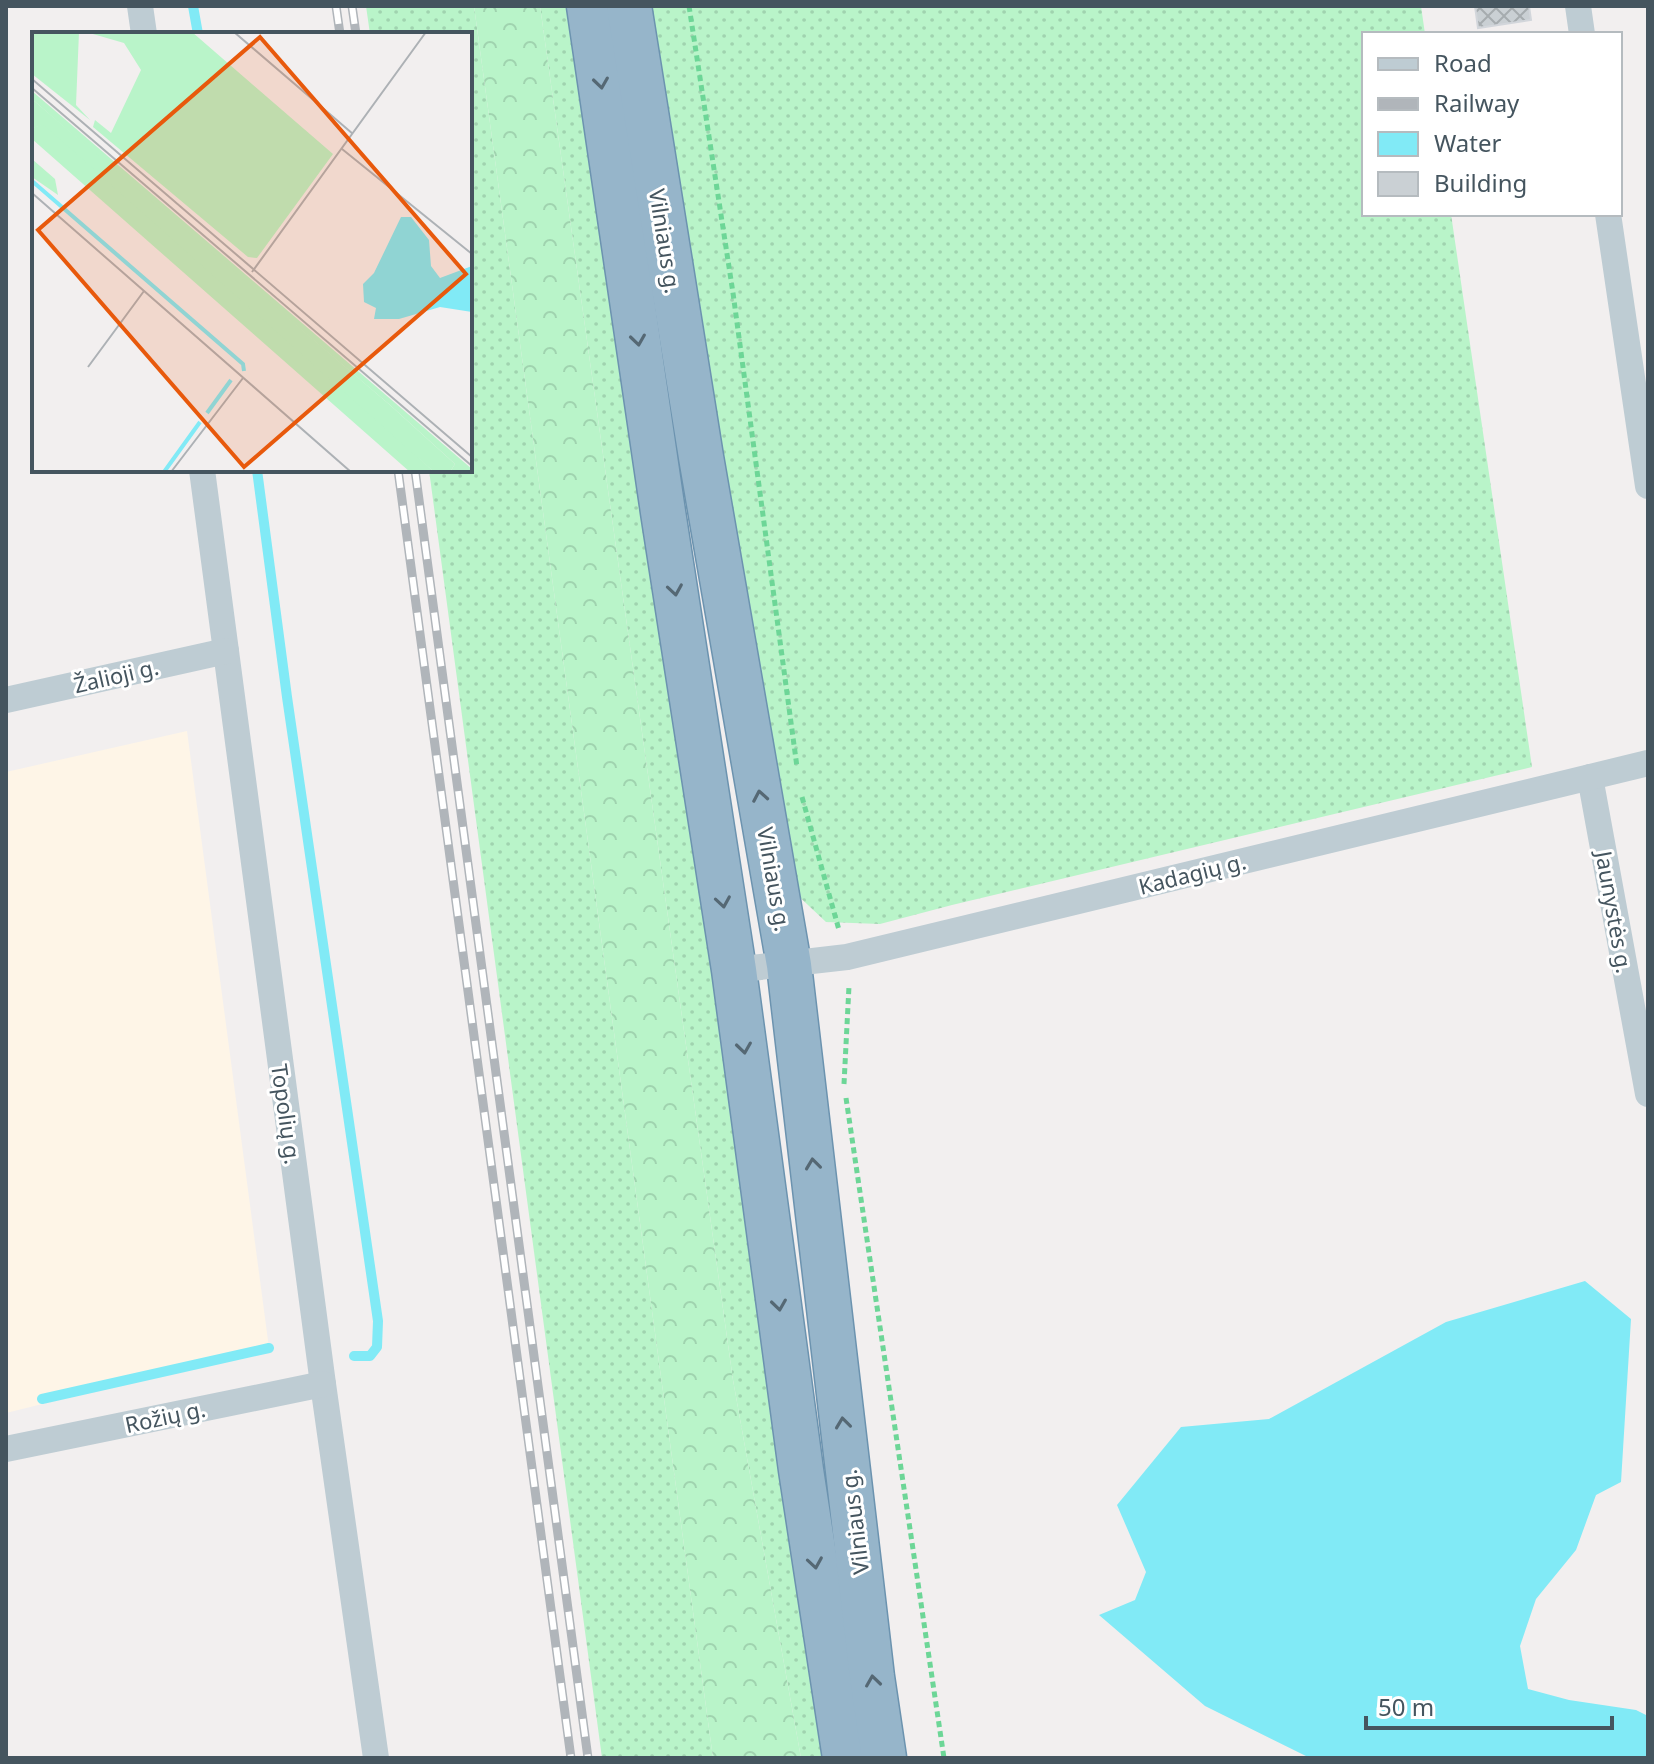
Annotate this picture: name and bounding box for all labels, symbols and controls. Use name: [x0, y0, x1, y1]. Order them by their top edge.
inset map: [32, 32, 472, 472]
legend: [1362, 32, 1622, 216]
text: Road: [1434, 46, 1492, 79]
one-way arrow: [592, 76, 609, 90]
text: Railway: [1434, 86, 1520, 119]
text: Water: [1434, 126, 1502, 159]
text: Building: [1434, 166, 1527, 199]
street label: Vilniaus g.: [643, 187, 689, 295]
one-way arrow: [629, 334, 646, 347]
one-way arrow: [666, 583, 683, 596]
street label: Žalioji g.: [71, 651, 161, 699]
one-way arrow: [753, 789, 770, 803]
street label: Vilniaus g.: [751, 824, 799, 934]
street label: Kadagių g.: [1135, 845, 1249, 901]
street label: Jaunystės g.: [1589, 847, 1640, 975]
one-way arrow: [714, 895, 731, 909]
one-way arrow: [735, 1041, 752, 1054]
street label: Topolių g.: [265, 1062, 309, 1166]
one-way arrow: [804, 1157, 821, 1170]
one-way arrow: [770, 1298, 787, 1312]
street label: Rožių g.: [122, 1393, 208, 1439]
one-way arrow: [834, 1416, 851, 1429]
street label: Vilniaus g.: [833, 1468, 875, 1576]
one-way arrow: [806, 1556, 823, 1570]
one-way arrow: [865, 1674, 882, 1688]
scale bar: [1366, 1680, 1612, 1730]
text: 50 m: [1378, 1690, 1434, 1723]

